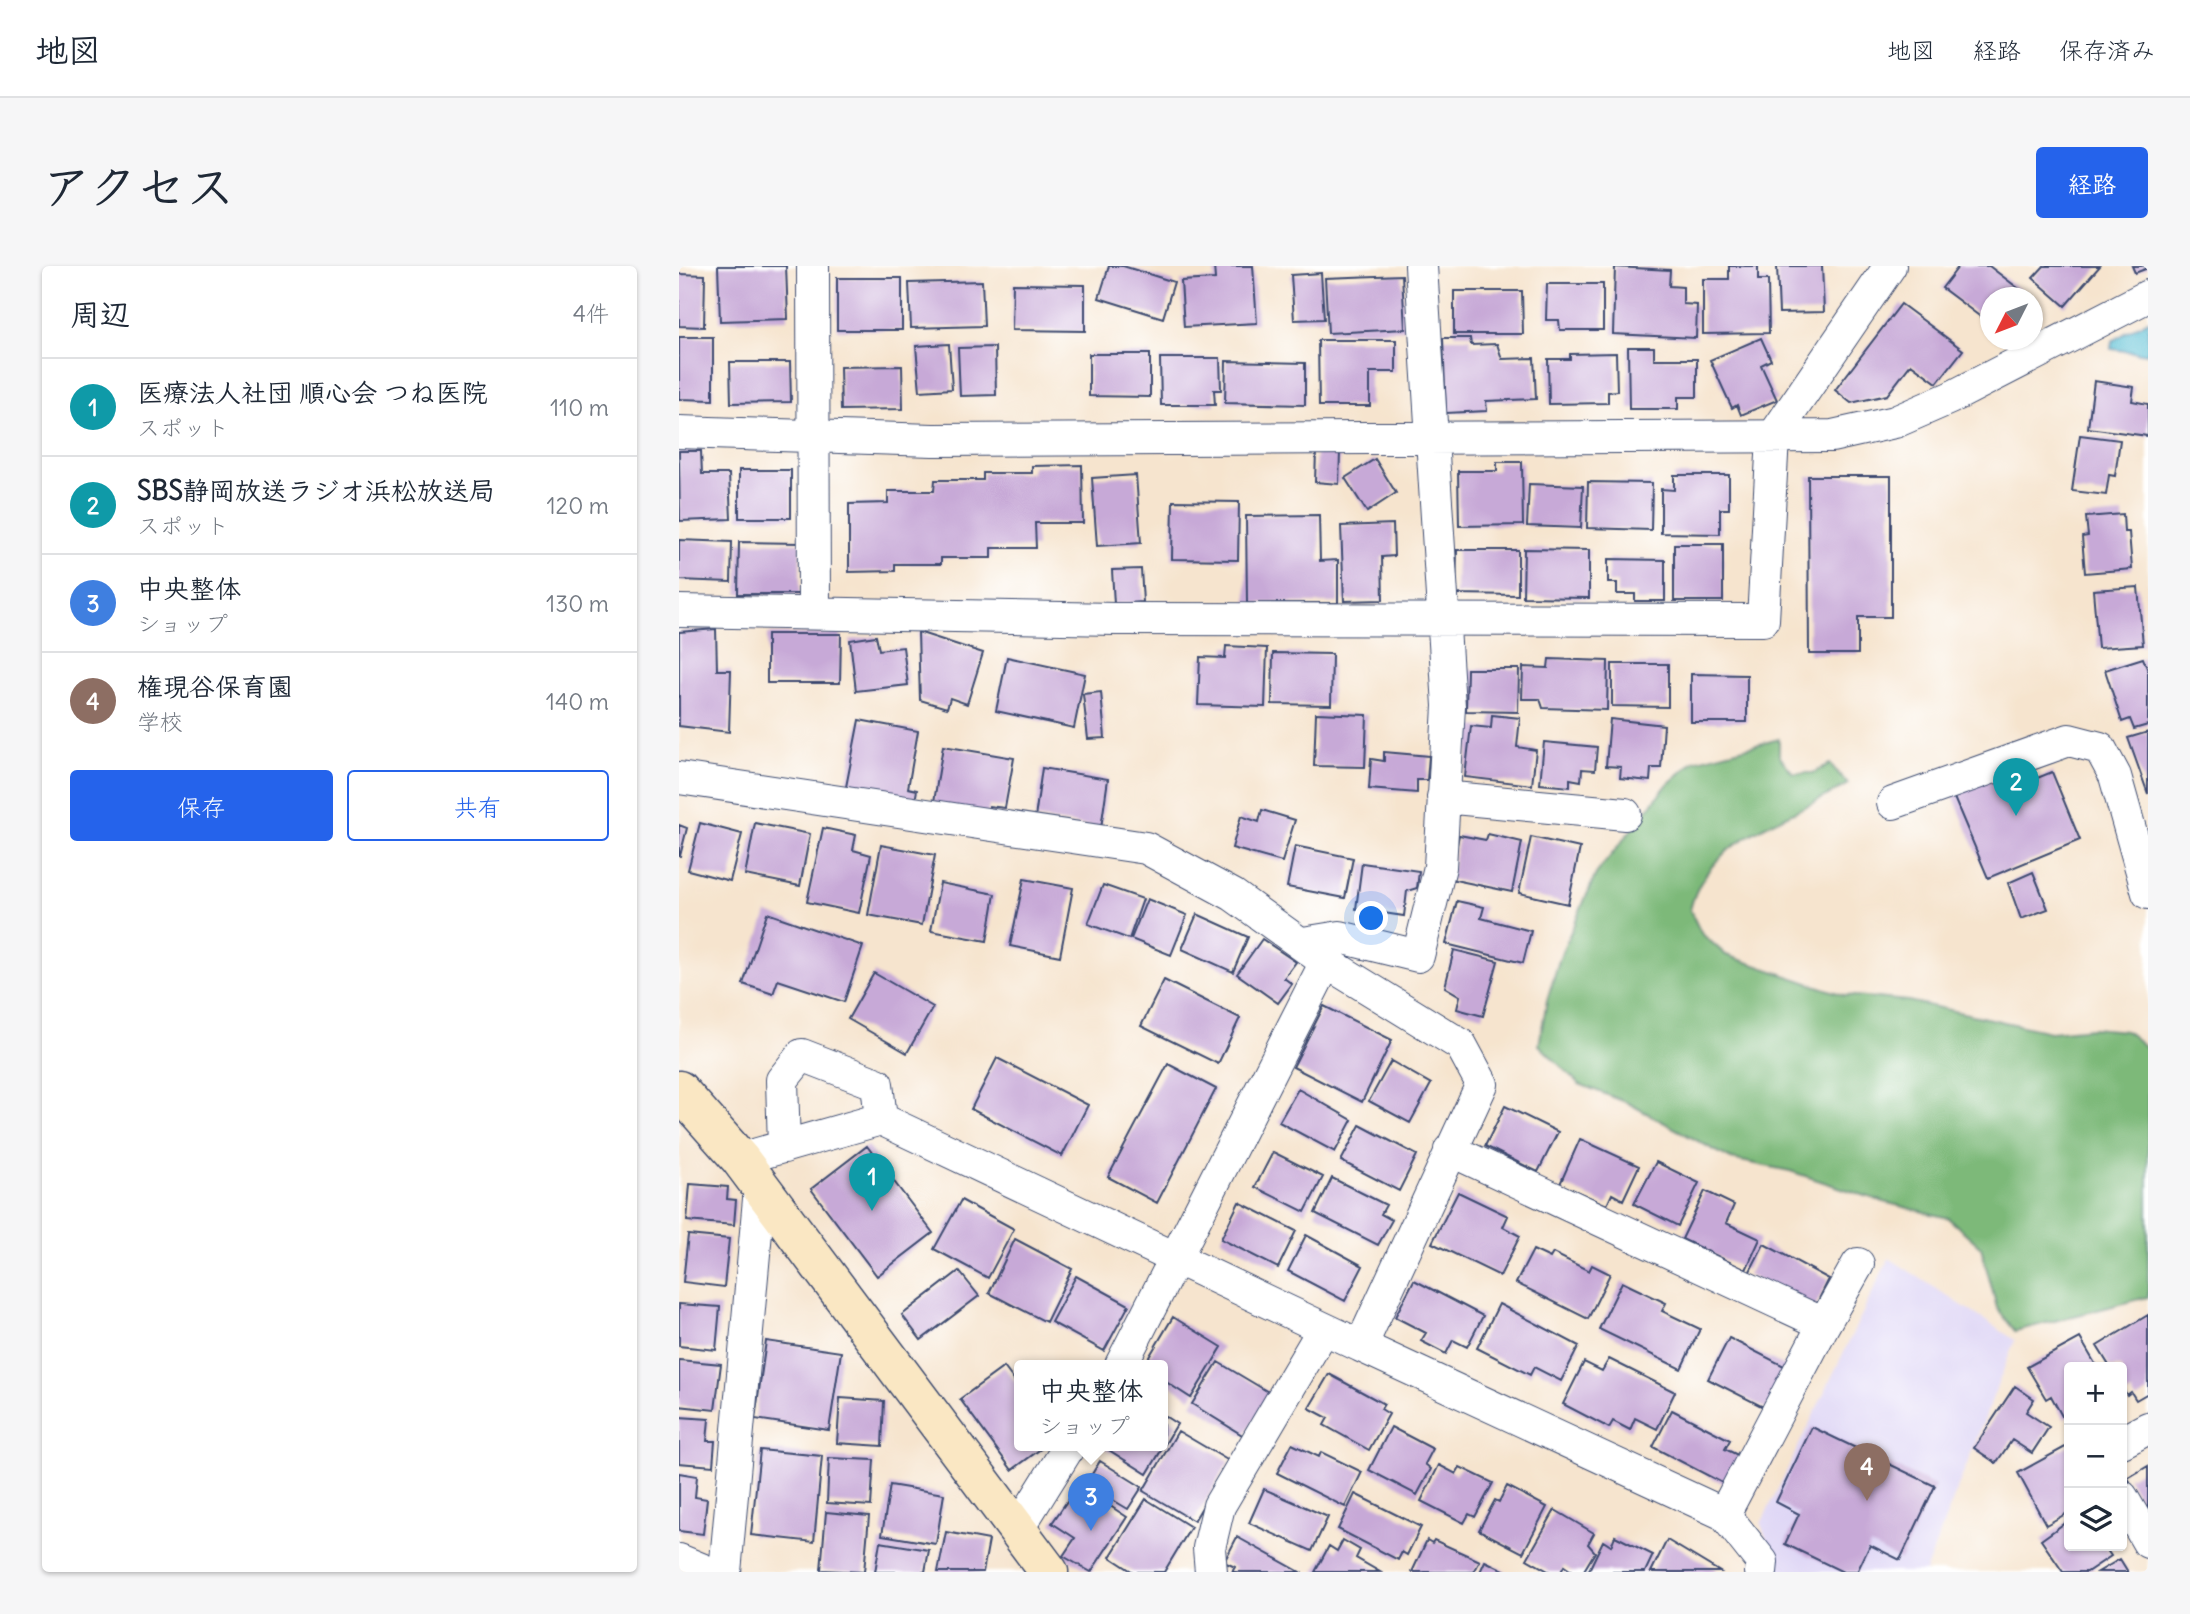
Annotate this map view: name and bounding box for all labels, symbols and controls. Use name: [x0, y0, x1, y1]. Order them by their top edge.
text: 地図: [35, 29, 101, 71]
text: 地図: [1887, 35, 1935, 65]
text: 経路: [1973, 35, 2021, 65]
text: 保存済み: [2059, 35, 2155, 65]
button: 経路: [2036, 147, 2148, 218]
text: アクセス: [42, 156, 235, 217]
north arrow: [1980, 287, 2043, 350]
text: 周辺: [70, 295, 130, 333]
text: 4件: [573, 299, 609, 328]
text: 医療法人社団 順心会 つね医院: [137, 376, 487, 409]
text: 1: [88, 393, 98, 422]
text: 110 m: [550, 393, 609, 422]
text: スポット: [137, 413, 229, 442]
text: SBS静岡放送ラジオ浜松放送局: [137, 474, 495, 507]
text: 2: [87, 491, 99, 520]
text: 120 m: [546, 491, 609, 520]
text: スポット: [137, 511, 229, 540]
text: 中央整体: [137, 572, 241, 605]
text: 3: [86, 589, 100, 618]
text: 130 m: [546, 589, 609, 618]
text: ショップ: [137, 609, 228, 638]
text: 権現谷保育園: [137, 670, 293, 703]
text: 4: [86, 687, 100, 716]
text: 140 m: [546, 687, 609, 716]
text: 学校: [137, 707, 183, 736]
pin: 2: [1993, 758, 2039, 816]
button: 保存: [70, 770, 333, 841]
button: 共有: [347, 770, 609, 841]
your location: [1354, 901, 1388, 935]
pin: 1: [849, 1153, 895, 1211]
popup: [1014, 1360, 1168, 1451]
map controls: [2064, 1362, 2127, 1551]
button: +: [2064, 1362, 2127, 1425]
text: 中央整体: [1039, 1374, 1143, 1407]
text: ショップ: [1039, 1411, 1130, 1440]
button: −: [2064, 1425, 2127, 1488]
pin: 4: [1844, 1443, 1890, 1501]
pin: 3: [1068, 1473, 1114, 1531]
button: layers: [2064, 1488, 2127, 1551]

